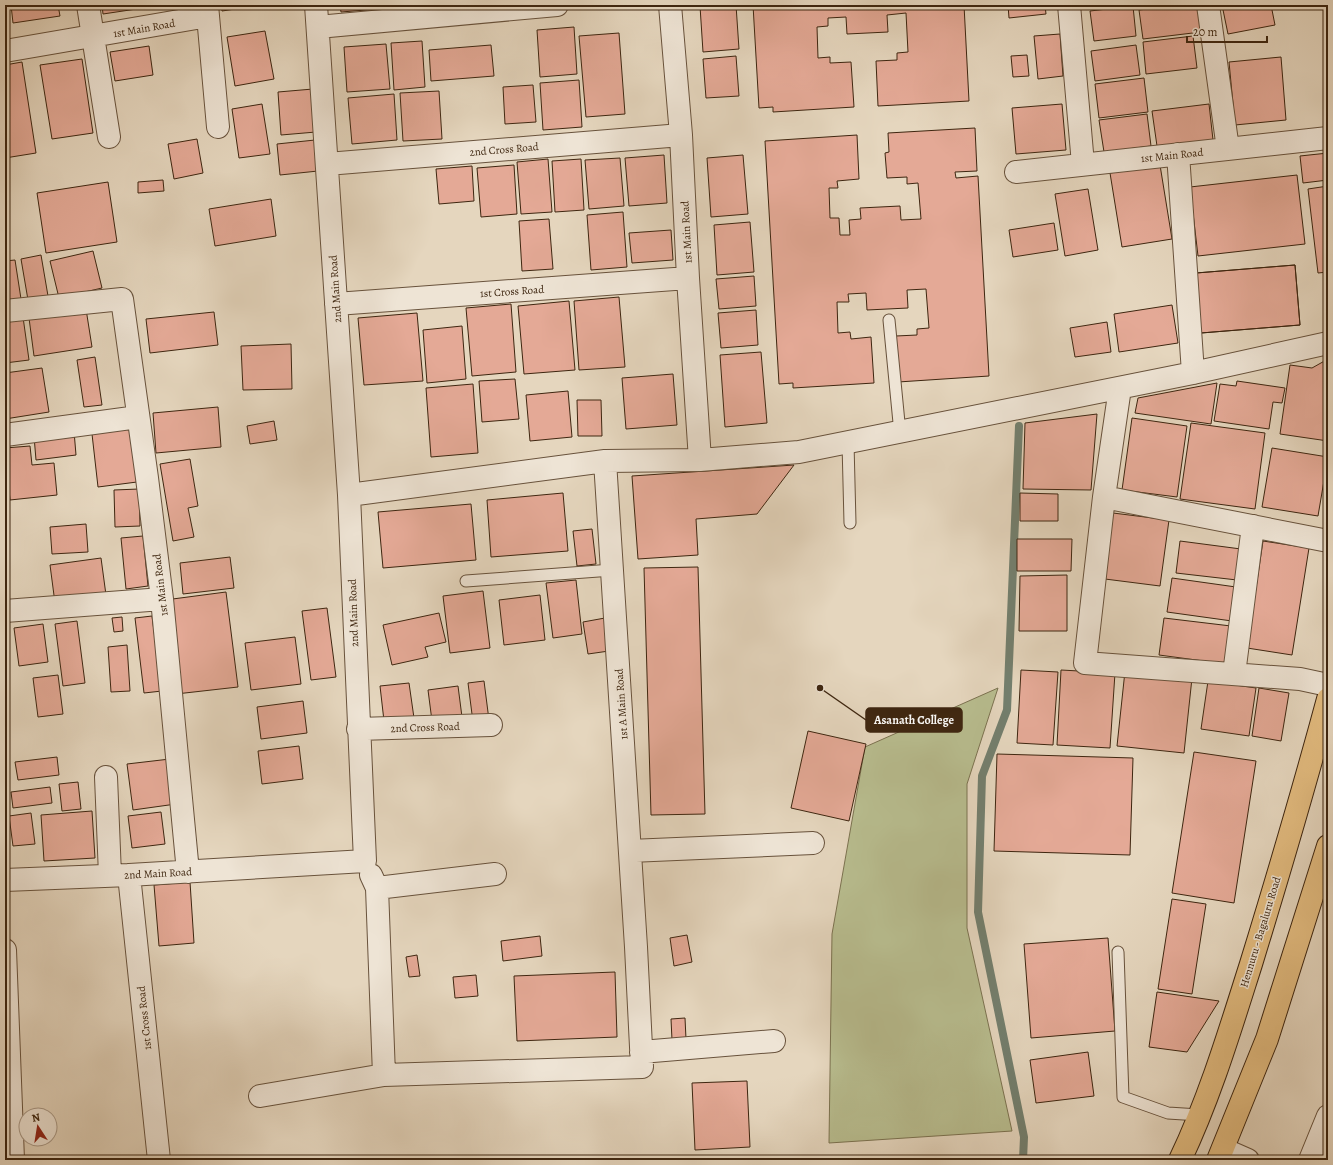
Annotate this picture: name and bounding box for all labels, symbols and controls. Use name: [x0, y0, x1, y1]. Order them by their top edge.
street label: 1st Main Road: [112, 16, 176, 41]
scale bar: [1187, 18, 1267, 44]
text: 20 m: [1193, 24, 1217, 40]
street label: 2nd Cross Road: [469, 139, 539, 160]
street label: 1st Main Road: [1140, 145, 1204, 166]
street label: 1st Main Road: [677, 200, 696, 264]
street label: 2nd Main Road: [326, 254, 345, 323]
street label: 1st Cross Road: [480, 282, 545, 301]
street label: 1st Main Road: [149, 553, 172, 617]
street label: 2nd Main Road: [345, 579, 362, 647]
street label: 1st A Main Road: [612, 668, 631, 740]
callout: Asanath College: [866, 708, 962, 732]
text: Asanath College: [873, 712, 954, 728]
street label: 2nd Cross Road: [390, 719, 460, 736]
street label: 2nd Main Road: [124, 864, 192, 883]
street label: Hennuru - Bagaluru Road: [1236, 875, 1285, 989]
street label: 1st Cross Road: [134, 985, 155, 1051]
north arrow: [18, 1107, 58, 1147]
text: N: [31, 1110, 42, 1126]

